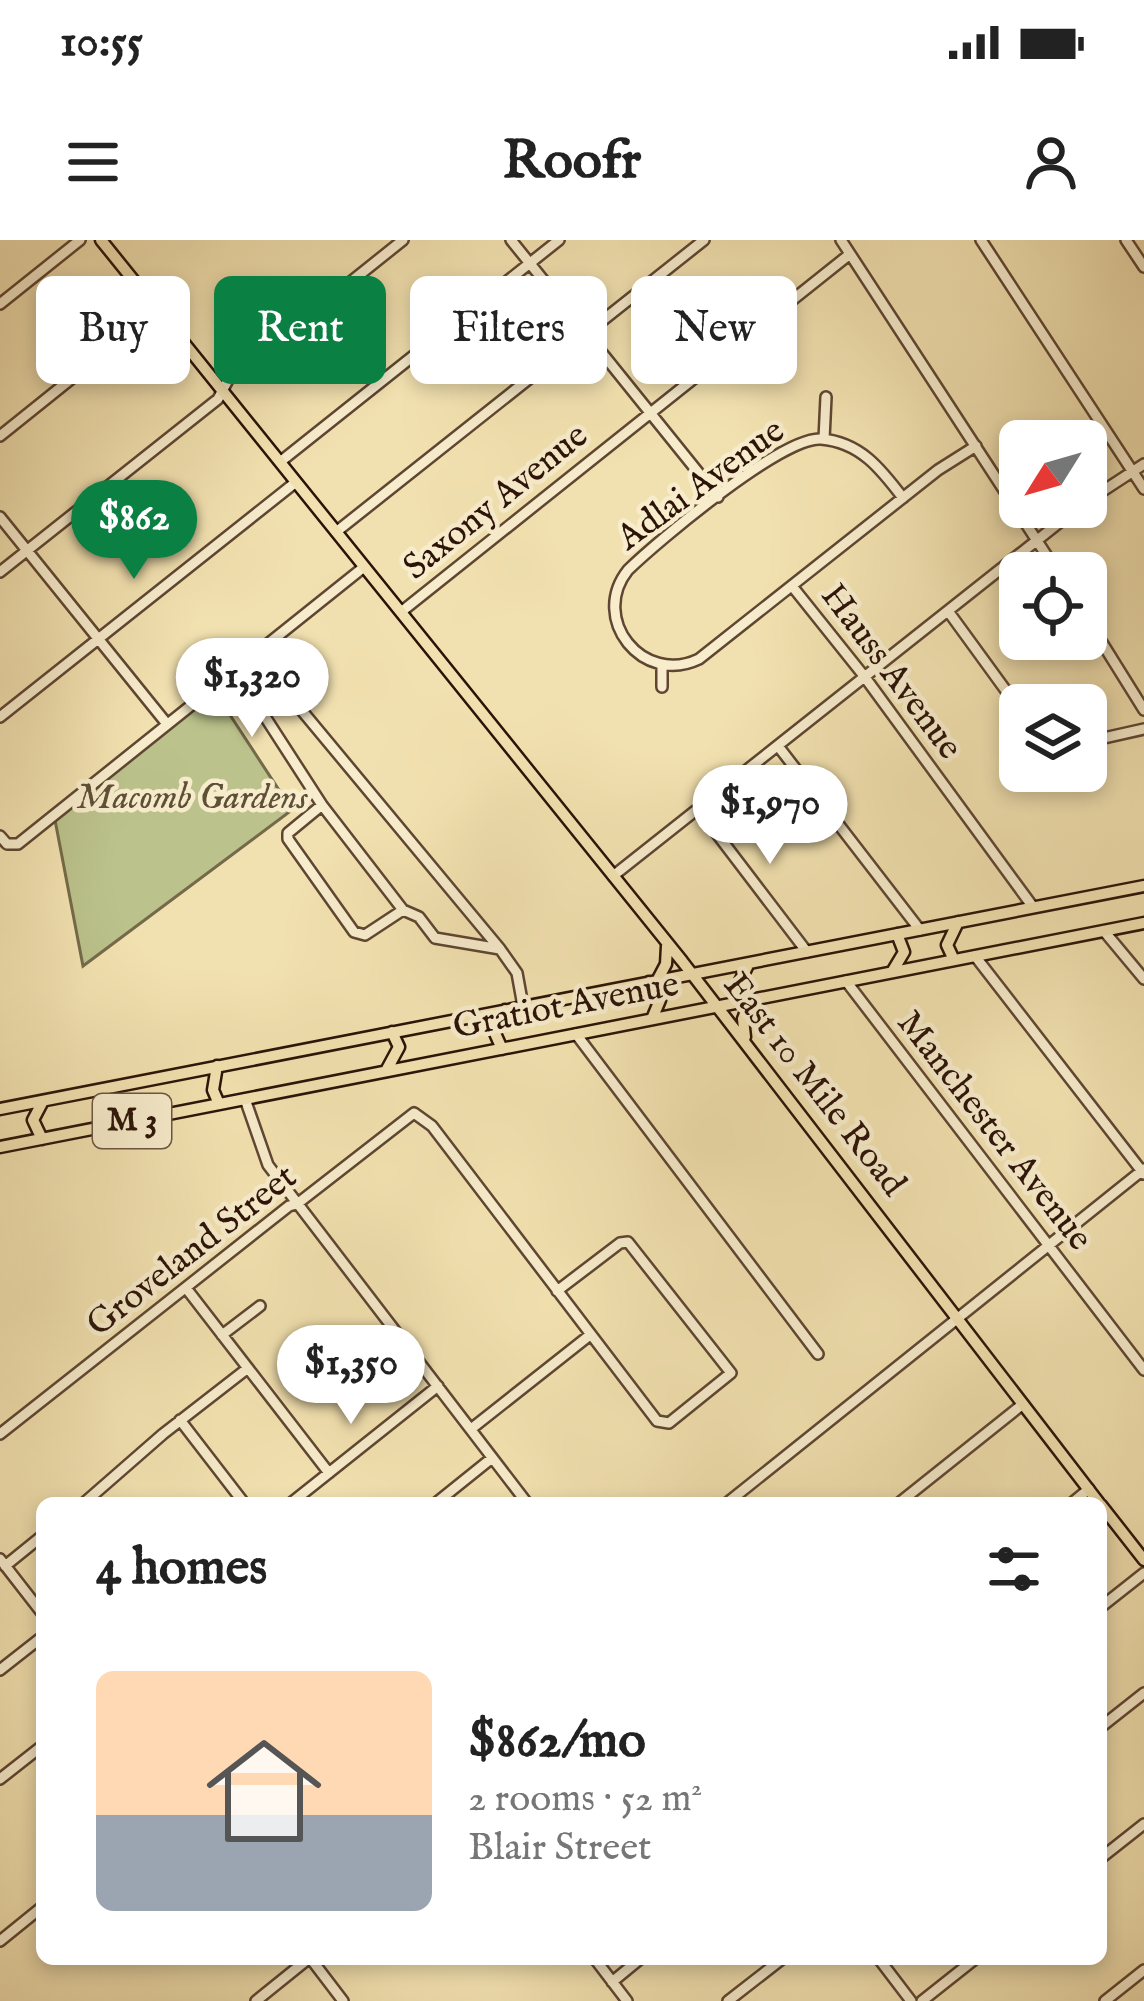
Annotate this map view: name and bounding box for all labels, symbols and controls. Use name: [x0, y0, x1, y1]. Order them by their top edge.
text: 10:55: [60, 14, 143, 71]
text: Roofr: [503, 128, 641, 197]
icon: menu: [60, 129, 126, 195]
icon: person: [1018, 129, 1084, 195]
chip: Buy: [36, 276, 190, 384]
chip: Rent: [214, 276, 386, 384]
chip: Filters: [410, 276, 607, 384]
chip: New: [631, 276, 797, 384]
street label: Adlai Avenue: [607, 409, 794, 562]
street label: Saxony Avenue: [394, 413, 598, 591]
north arrow: [999, 420, 1107, 528]
map controls: [999, 420, 1107, 792]
pin: $862: [63, 480, 205, 582]
text: $862: [98, 494, 170, 543]
button: locate: [999, 552, 1107, 660]
street label: Hauss Avenue: [810, 575, 972, 769]
pin: $1,320: [154, 638, 350, 740]
text: $1,320: [203, 652, 301, 701]
button: layers: [999, 684, 1107, 792]
pin: $1,970: [672, 765, 868, 867]
park label: Macomb Gardens: [76, 775, 308, 821]
text: $1,970: [720, 779, 820, 828]
street label: Gratiot Avenue: [449, 962, 683, 1050]
street label: East 10 Mile Road: [712, 964, 916, 1207]
street label: Manchester Avenue: [886, 1002, 1102, 1260]
road number: M 3: [93, 1094, 171, 1148]
street label: Groveland Street: [78, 1155, 306, 1347]
pin: $1,350: [253, 1325, 449, 1427]
text: $1,350: [304, 1339, 398, 1388]
icon: filters: [981, 1536, 1047, 1602]
text: 4 homes: [96, 1537, 267, 1602]
text: $862/mo: [468, 1710, 646, 1775]
icon: home: [192, 1719, 336, 1863]
text: 2 rooms · 52 m²: [468, 1775, 702, 1824]
text: Blair Street: [468, 1824, 652, 1873]

